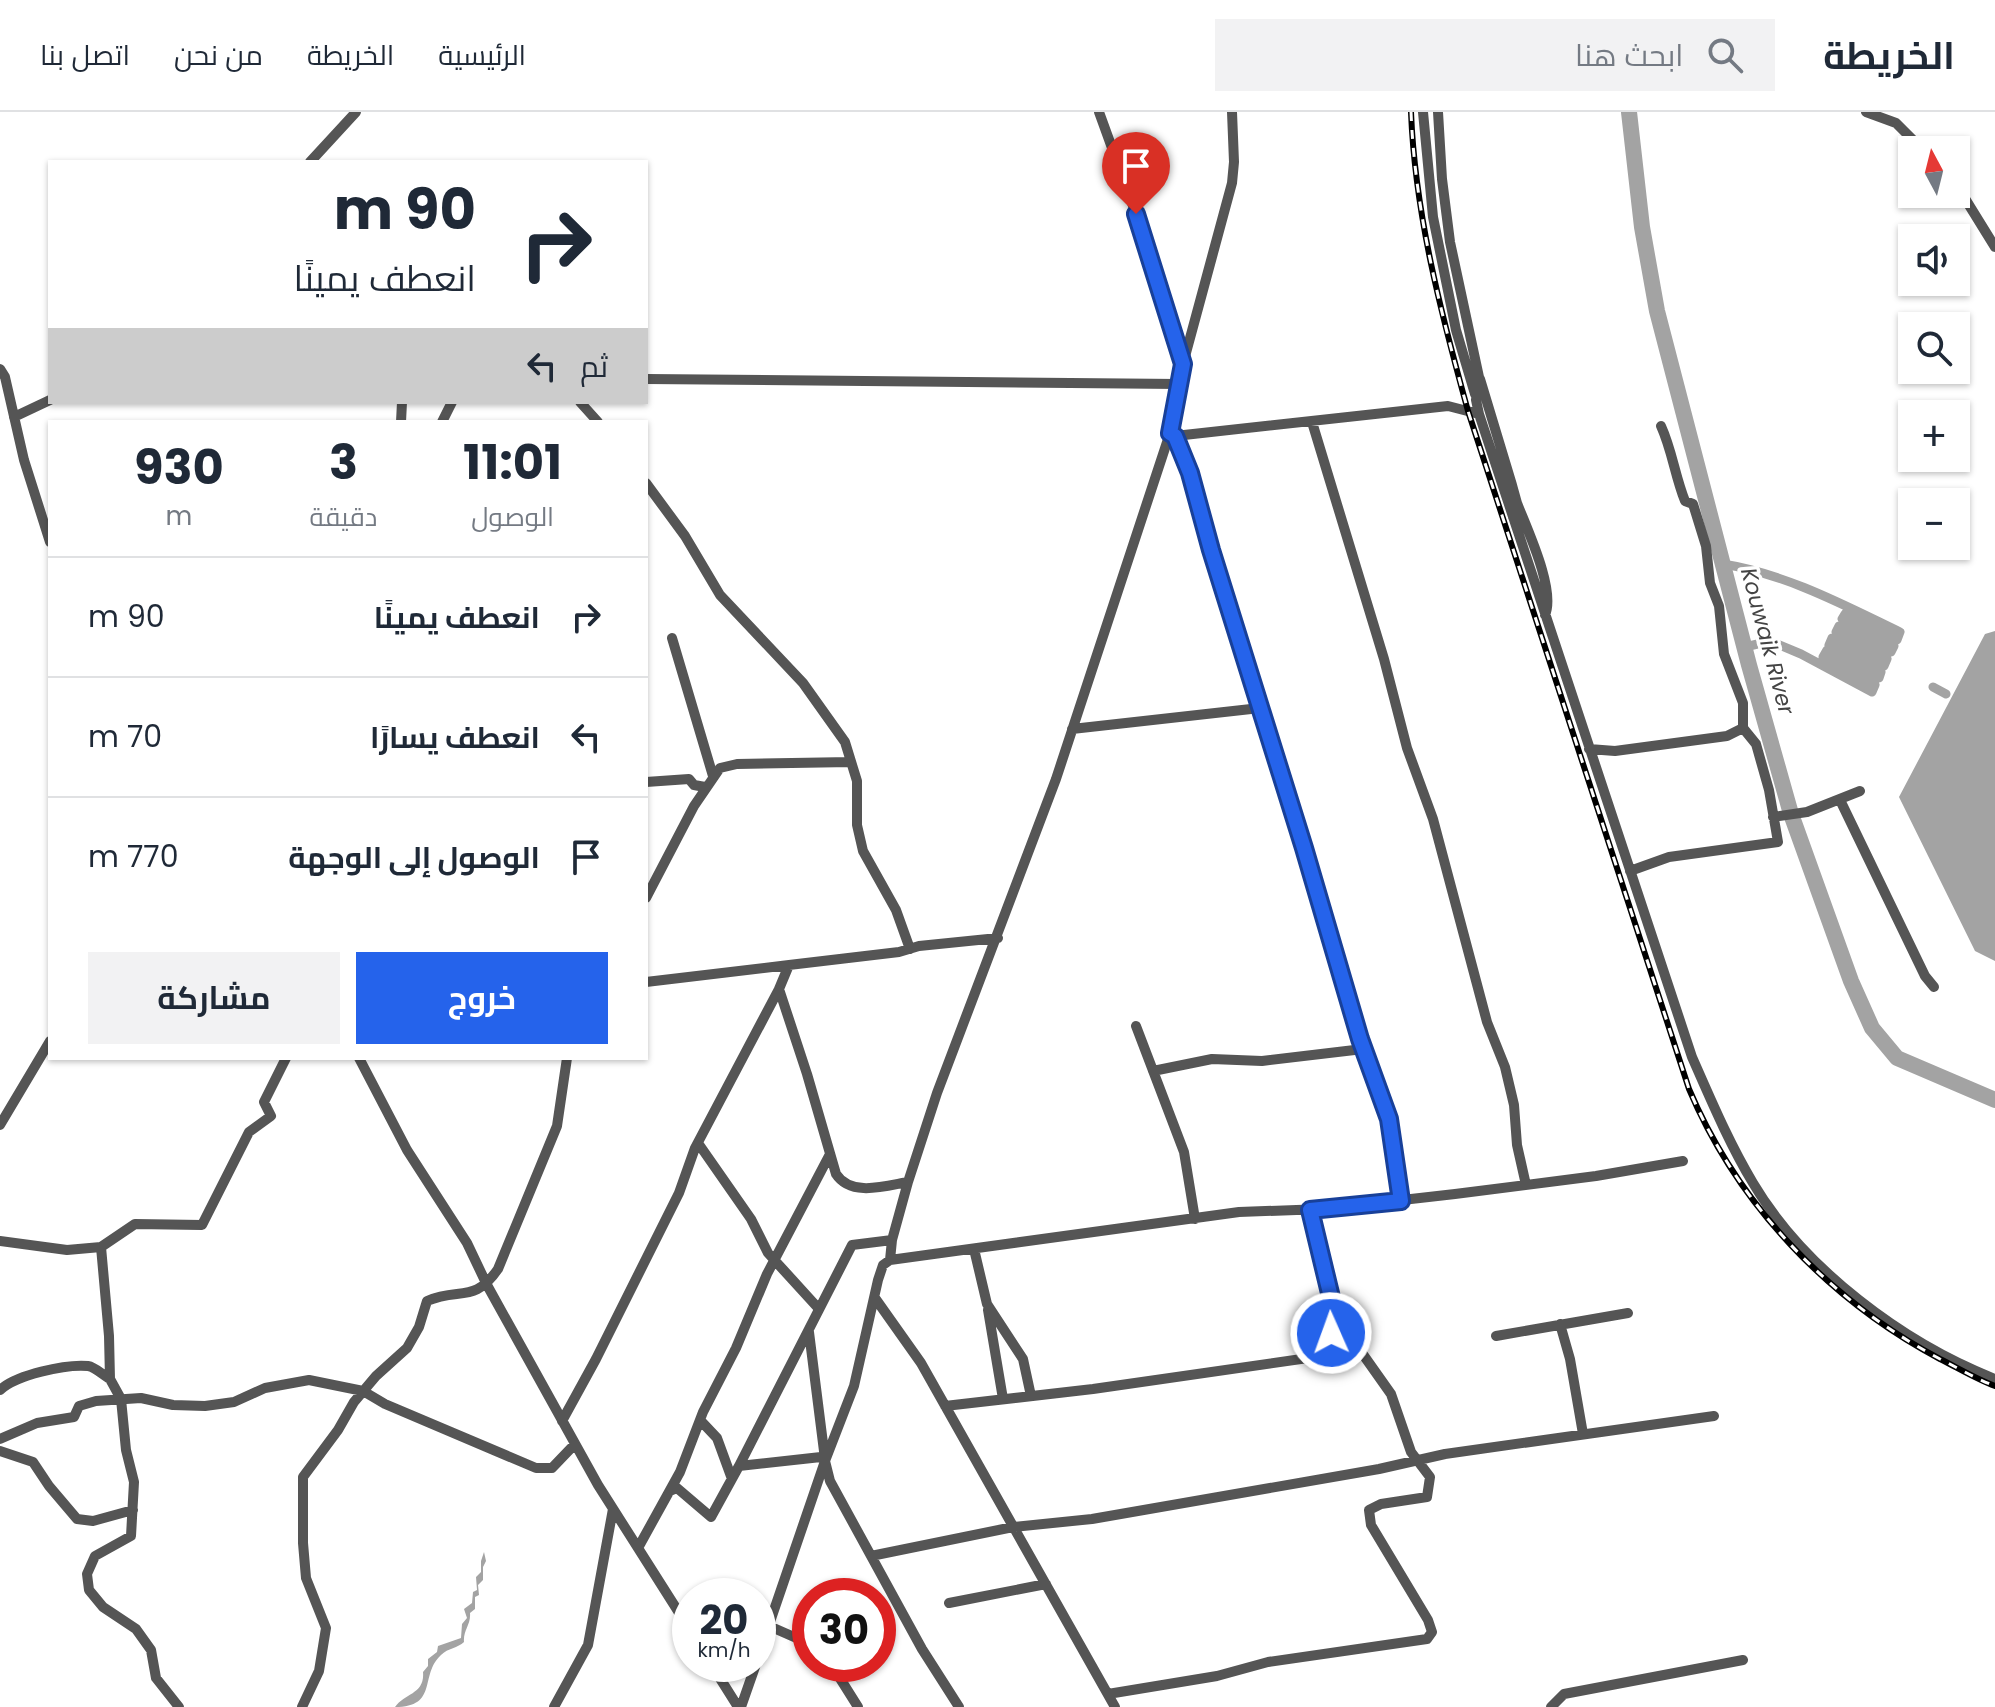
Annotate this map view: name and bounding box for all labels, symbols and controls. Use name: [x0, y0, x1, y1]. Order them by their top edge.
search box: [1215, 19, 1775, 91]
text: الخريطة: [1823, 29, 1955, 82]
icon: search: [1703, 33, 1747, 77]
text: ابحث هنا: [1575, 34, 1683, 77]
text: اتصل بنا: [40, 36, 130, 75]
text: من نحن: [174, 36, 263, 75]
text: الخريطة: [307, 36, 394, 75]
text: الرئيسية: [438, 36, 526, 75]
pin: [1102, 132, 1170, 214]
north arrow: [1898, 136, 1970, 208]
map controls: [1898, 136, 1970, 560]
icon: arrive: [1114, 144, 1158, 188]
text: 90 m: [334, 170, 476, 249]
icon: right: [504, 192, 608, 296]
button: sound: [1898, 224, 1970, 296]
text: انعطف يمينًا: [294, 253, 476, 304]
button: search: [1898, 312, 1970, 384]
icon: left: [520, 344, 564, 388]
text: ثم: [580, 345, 608, 388]
button: +: [1898, 400, 1970, 472]
text: 3: [329, 429, 358, 496]
text: 11:01: [463, 429, 562, 496]
text: 930: [134, 434, 224, 501]
button: −: [1898, 488, 1970, 560]
text: m: [165, 498, 192, 534]
text: دقيقة: [310, 499, 377, 535]
text: الوصول: [471, 499, 554, 535]
water label: Kouwaik River: [1733, 564, 1802, 719]
text: 90 m: [88, 595, 165, 638]
icon: right: [564, 595, 608, 639]
text: انعطف يمينًا: [374, 596, 540, 639]
text: 70 m: [88, 715, 162, 758]
icon: left: [564, 715, 608, 759]
text: انعطف يسارًا: [370, 716, 540, 759]
text: 770 m: [88, 835, 179, 878]
icon: arrive: [564, 835, 608, 879]
text: الوصول إلى الوجهة: [288, 836, 540, 879]
button: مشاركة: [88, 952, 340, 1044]
button: خروج: [356, 952, 608, 1044]
position arrow: [1289, 1291, 1373, 1375]
speed limit sign: 30: [792, 1578, 896, 1682]
text: 20: [700, 1592, 748, 1648]
text: km/h: [697, 1636, 751, 1664]

